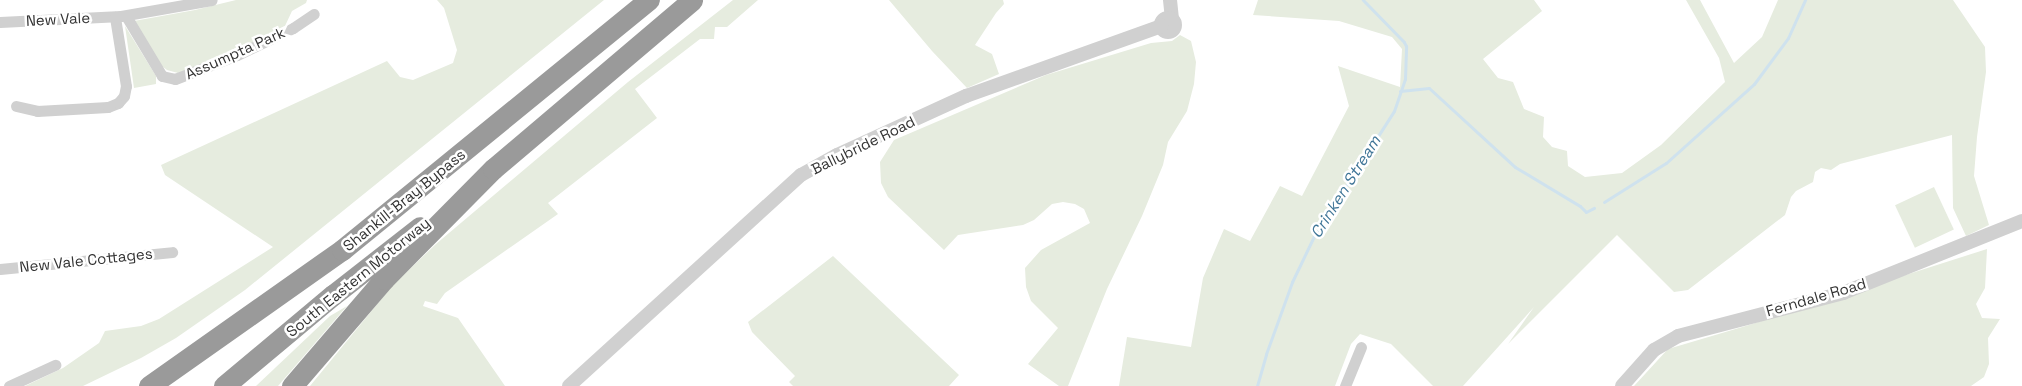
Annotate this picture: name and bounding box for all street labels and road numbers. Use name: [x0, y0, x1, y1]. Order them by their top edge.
street label: New Vale: [25, 8, 91, 30]
street label: Assumpta Park: [182, 23, 288, 83]
street label: Ballybride Road: [808, 112, 918, 178]
street label: Shankill-Bray Bypass: [339, 145, 469, 255]
street label: South Eastern Motorway: [283, 214, 433, 340]
street label: New Vale Cottages: [19, 244, 153, 276]
street label: Ferndale Road: [1764, 274, 1868, 320]

